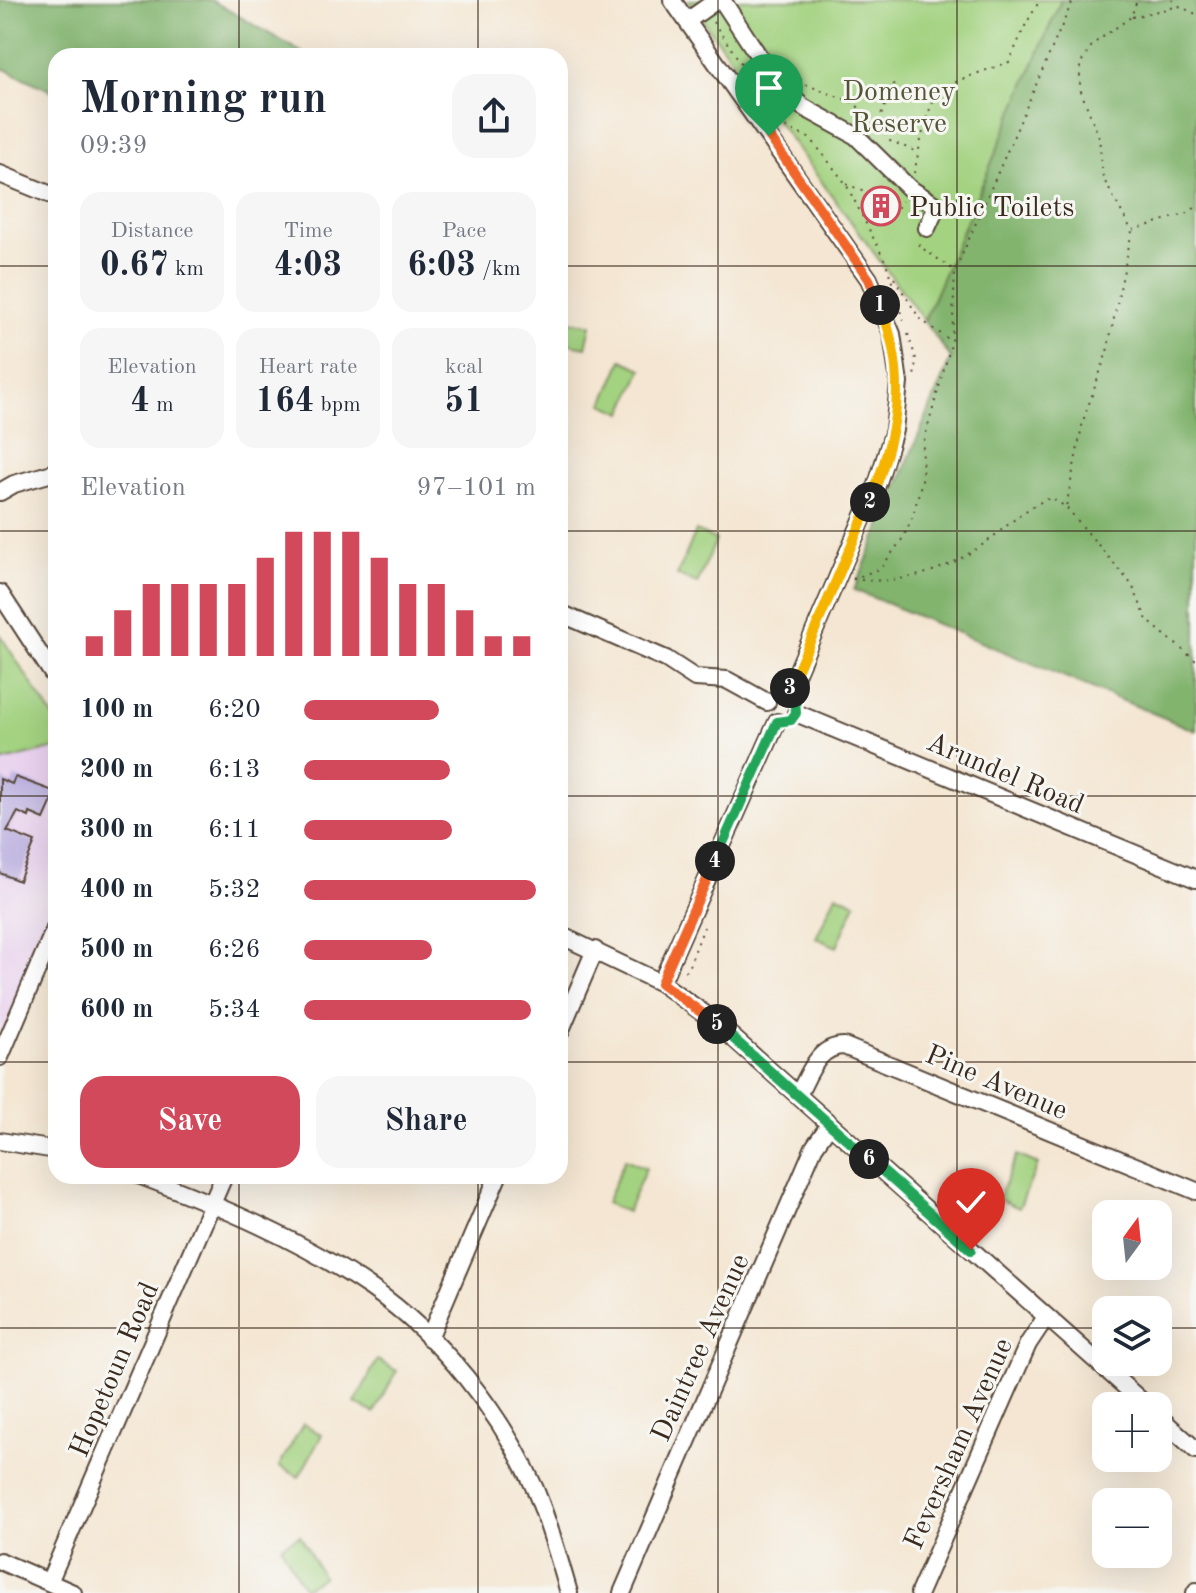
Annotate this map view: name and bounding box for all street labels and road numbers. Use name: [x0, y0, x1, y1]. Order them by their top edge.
street label: Arundel Road: [922, 729, 1088, 821]
street label: Pine Avenue: [921, 1041, 1071, 1126]
street label: Daintree Avenue: [648, 1250, 756, 1446]
street label: Hopetoun Road: [66, 1278, 165, 1462]
street label: Feversham Avenue: [901, 1334, 1019, 1554]

